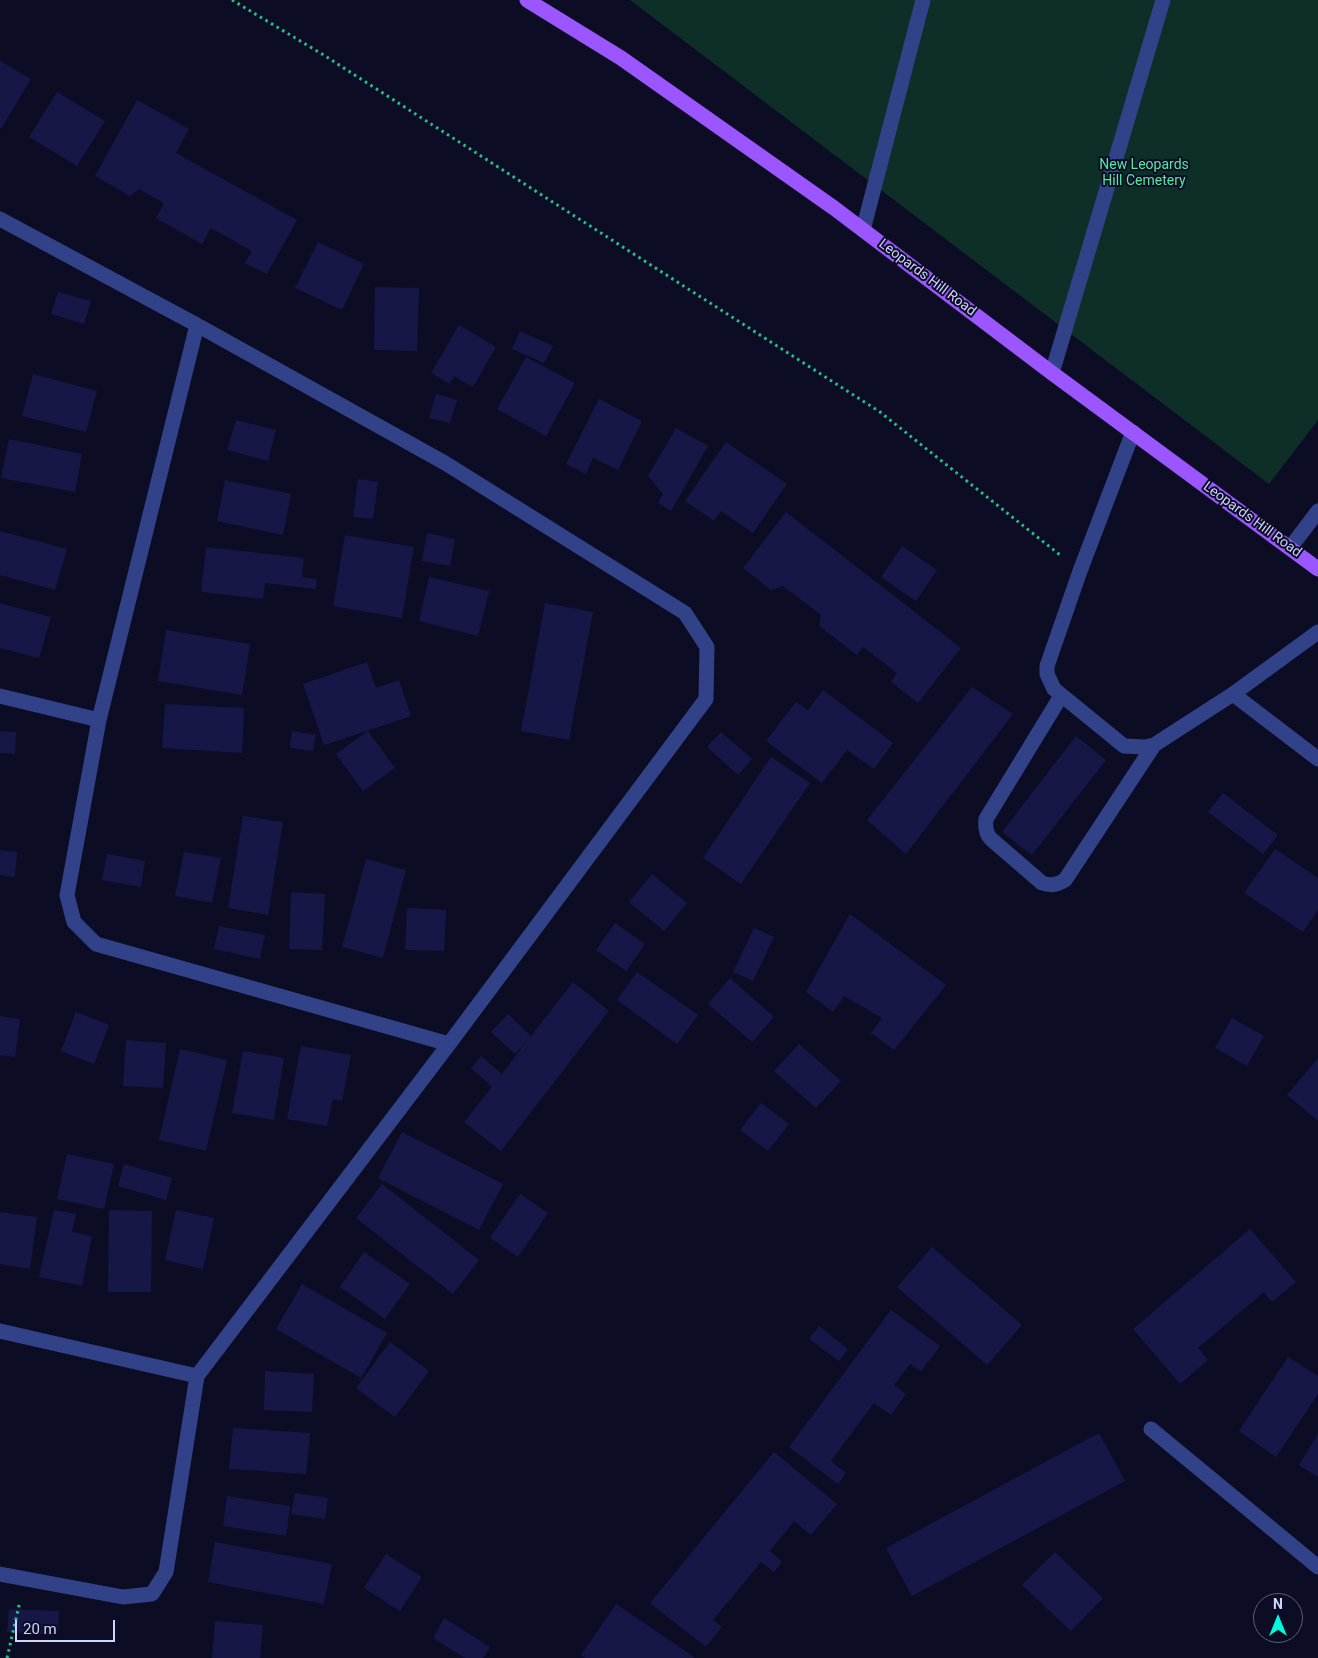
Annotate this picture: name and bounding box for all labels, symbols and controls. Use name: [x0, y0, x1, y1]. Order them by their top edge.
park label: New Leopards Hill Cemetery: [1099, 157, 1189, 190]
street label: Leopards Hill Road: [875, 236, 979, 320]
street label: Leopards Hill Road: [1200, 479, 1304, 561]
north arrow: [1253, 1593, 1303, 1643]
text: N: [1273, 1596, 1283, 1612]
scale bar: [18, 1610, 118, 1642]
text: 20 m: [23, 1620, 57, 1638]

